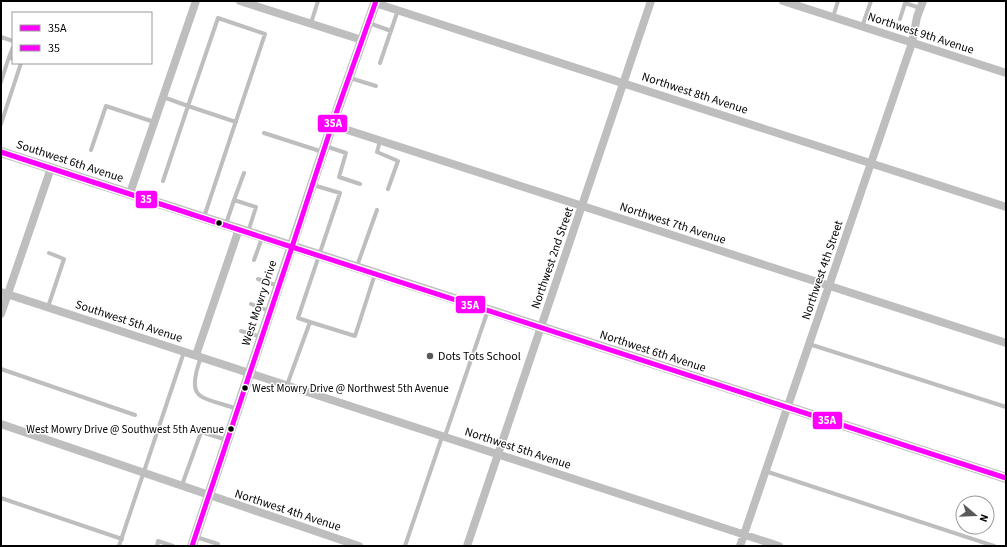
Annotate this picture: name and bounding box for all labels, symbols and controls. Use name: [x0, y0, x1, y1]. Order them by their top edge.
street label: Northwest 9th Avenue: [866, 8, 976, 59]
legend: [12, 12, 152, 64]
text: 35A: [48, 20, 67, 37]
text: 35: [48, 40, 60, 57]
street label: Northwest 8th Avenue: [640, 68, 750, 119]
line badge: 35A: [317, 114, 348, 133]
text: 35A: [324, 116, 343, 131]
street label: Southwest 6th Avenue: [14, 136, 126, 187]
line badge: 35: [135, 190, 158, 209]
text: 35: [140, 192, 152, 207]
street label: Northwest 7th Avenue: [618, 198, 728, 249]
street label: Northwest 2nd Street: [527, 205, 578, 311]
unlabelled marker: [214, 218, 224, 228]
street label: Northwest 4th Street: [798, 218, 847, 322]
street label: West Mowry Drive: [238, 258, 281, 348]
line badge: 35A: [455, 295, 486, 314]
street label: Southwest 5th Avenue: [73, 296, 185, 347]
text: 35A: [461, 298, 480, 313]
street label: Northwest 6th Avenue: [598, 326, 708, 377]
place label: Dots Tots School: [438, 348, 521, 365]
marker: Dots Tots School: [425, 351, 435, 361]
place label: West Mowry Drive @ Northwest 5th Avenue: [252, 381, 449, 396]
marker: West Mowry Drive @ Northwest 5th Avenue: [240, 383, 250, 393]
line badge: 35A: [812, 411, 843, 430]
text: 35A: [818, 413, 837, 428]
place label: West Mowry Drive @ Southwest 5th Avenue: [26, 422, 225, 437]
street label: Northwest 5th Avenue: [463, 423, 573, 474]
marker: West Mowry Drive @ Southwest 5th Avenue: [226, 424, 236, 434]
street label: Northwest 4th Avenue: [233, 485, 343, 536]
north arrow: [955, 495, 995, 535]
text: N: [976, 512, 992, 524]

